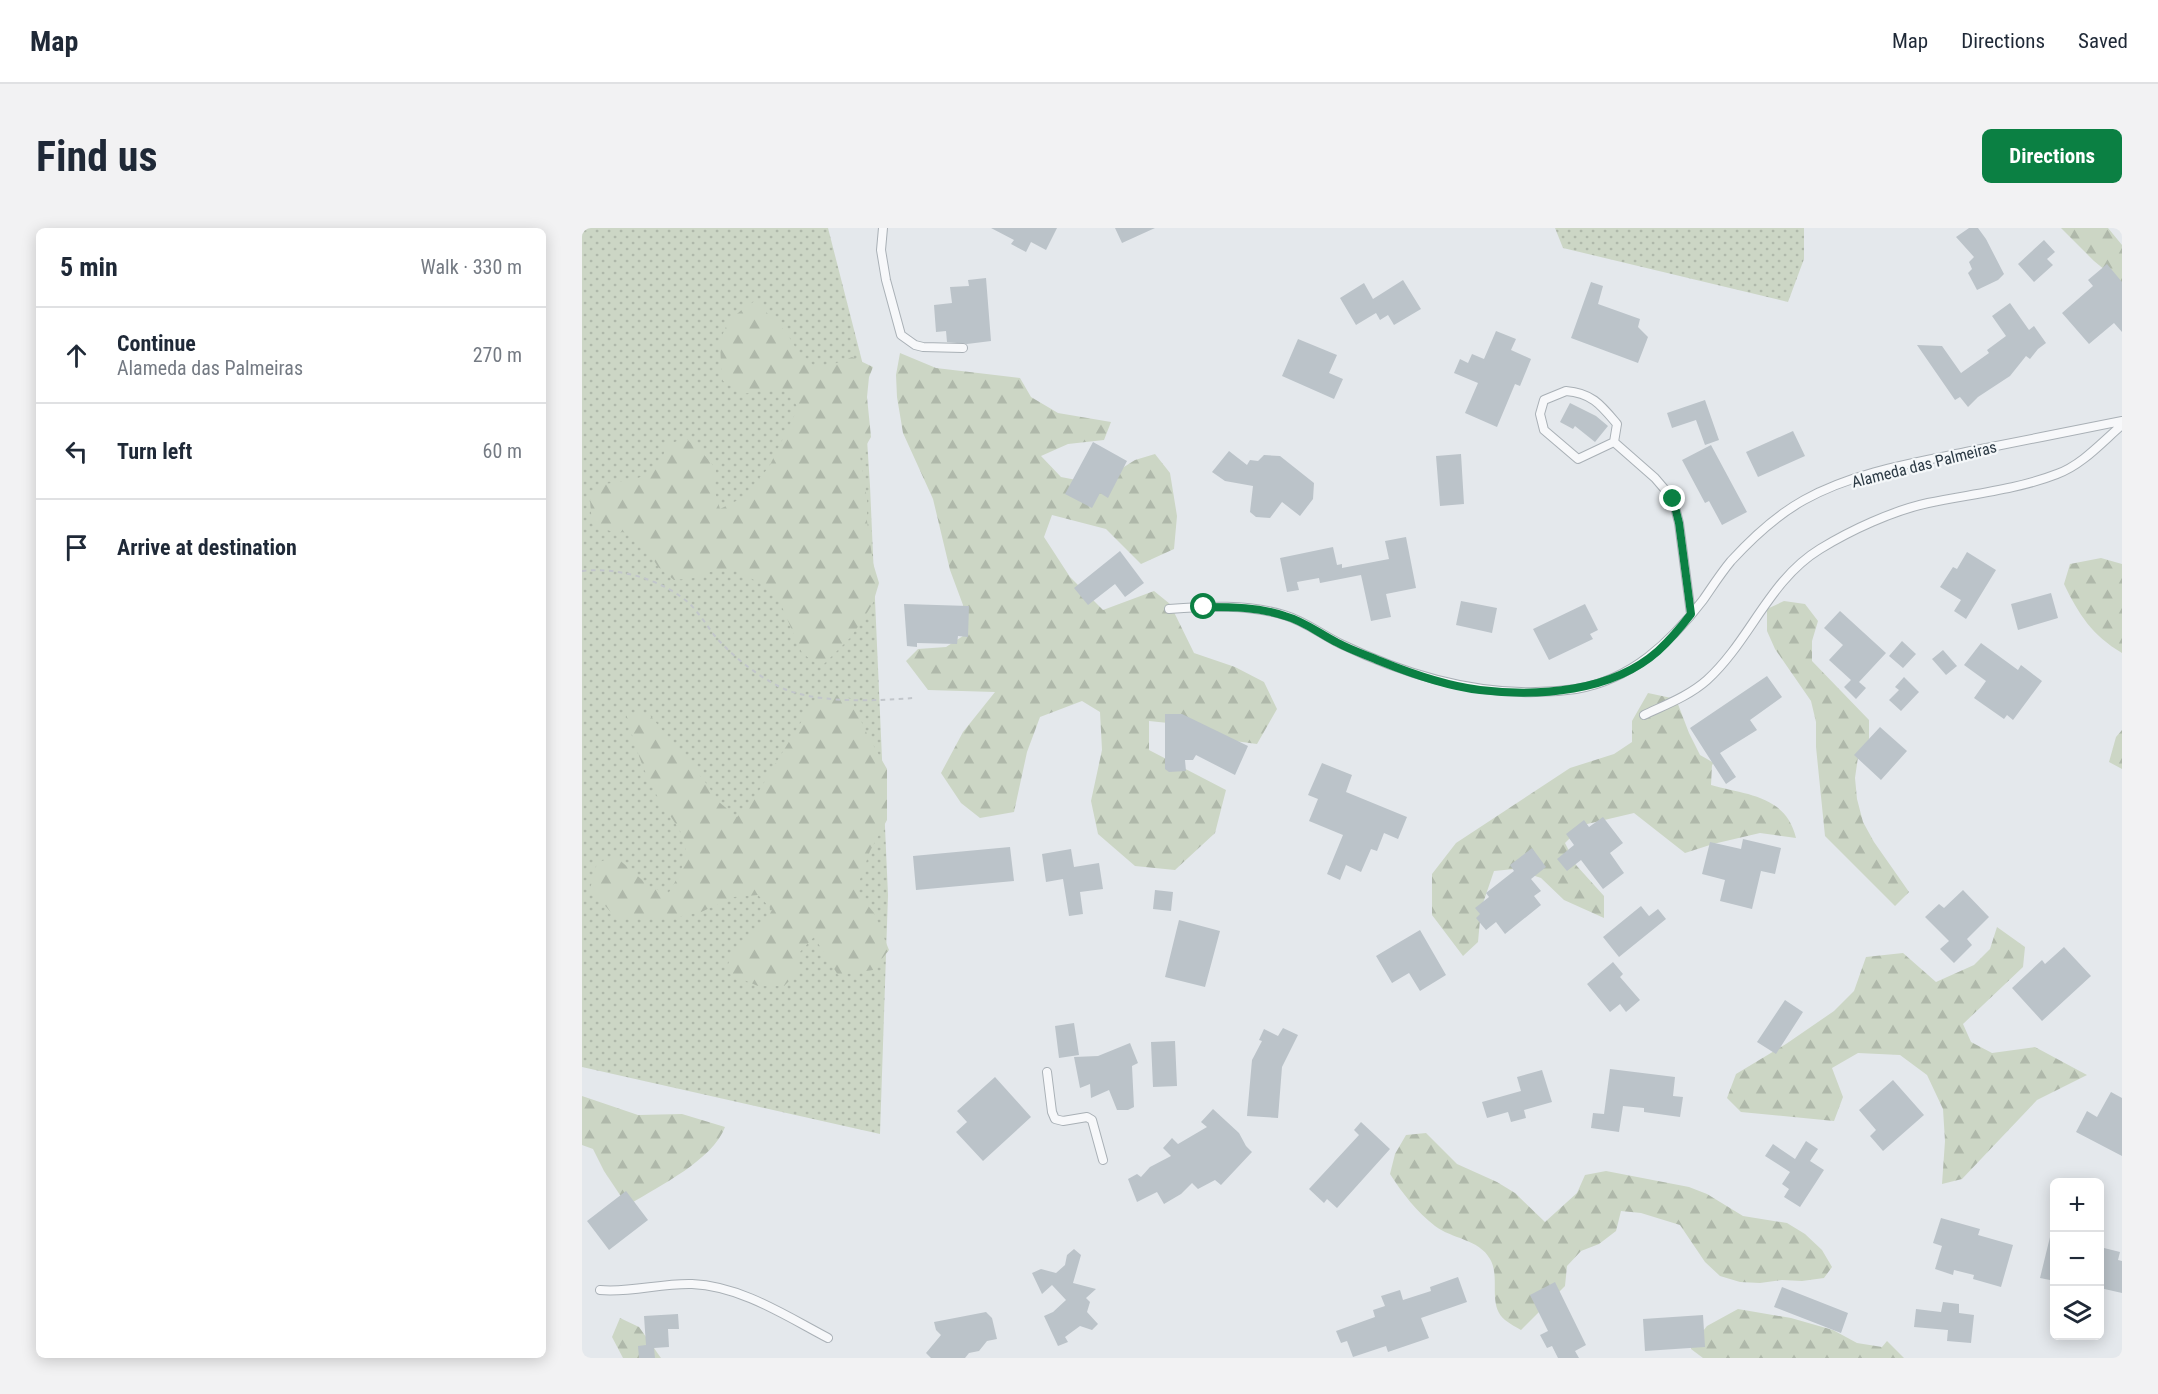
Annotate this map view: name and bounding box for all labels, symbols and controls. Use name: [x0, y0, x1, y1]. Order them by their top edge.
text: Map: [30, 25, 78, 58]
text: Map: [1892, 29, 1928, 53]
text: Directions: [1961, 29, 2045, 53]
text: Saved: [2078, 29, 2128, 53]
button: Directions: [1982, 129, 2122, 183]
text: Find us: [36, 132, 157, 181]
text: 5 min: [60, 252, 118, 282]
text: Walk · 330 m: [421, 255, 522, 279]
text: Continue: [117, 331, 196, 356]
icon: ahead: [60, 339, 93, 372]
text: 270 m: [473, 343, 522, 367]
text: Alameda das Palmeiras: [117, 356, 303, 380]
icon: left: [60, 435, 93, 468]
street label: Alameda das Palmeiras: [1850, 437, 1999, 492]
text: Turn left: [117, 439, 192, 464]
text: 60 m: [483, 439, 522, 463]
route end: [1659, 485, 1685, 511]
icon: arrive: [60, 531, 93, 564]
text: Arrive at destination: [117, 535, 297, 560]
route start: [1190, 593, 1216, 619]
map controls: [2050, 1178, 2104, 1340]
button: +: [2050, 1178, 2104, 1232]
button: −: [2050, 1232, 2104, 1286]
button: layers: [2050, 1286, 2104, 1340]

